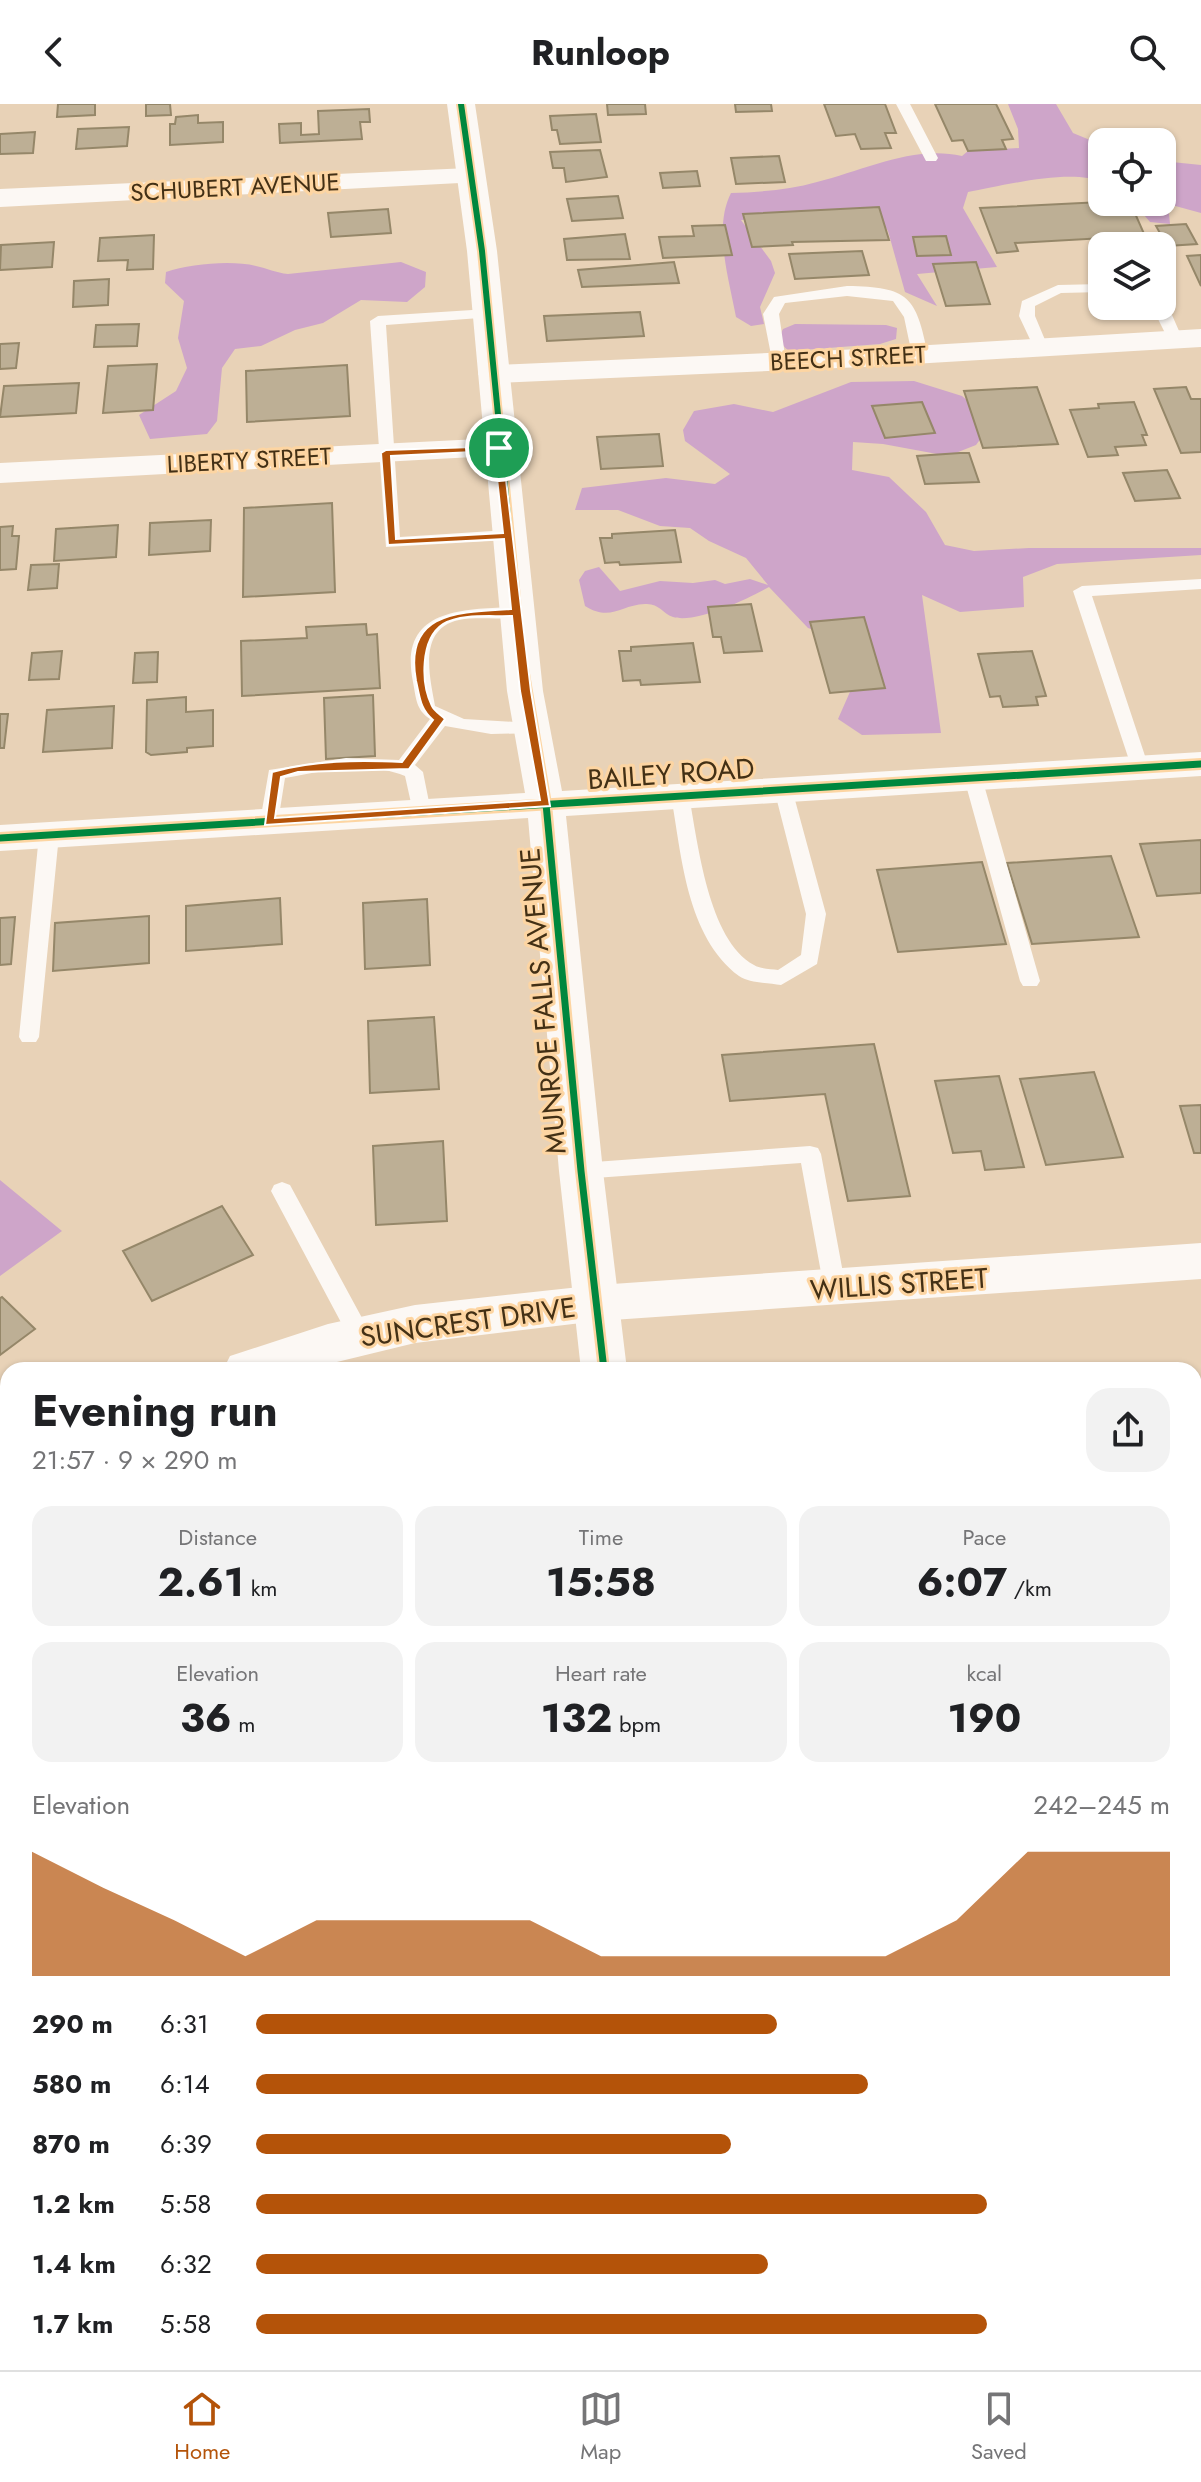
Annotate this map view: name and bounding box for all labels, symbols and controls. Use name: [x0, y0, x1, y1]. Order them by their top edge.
text: Runloop: [531, 26, 670, 78]
icon: back: [32, 30, 76, 74]
icon: search: [1125, 30, 1169, 74]
map controls: [1088, 128, 1176, 320]
button: locate: [1088, 128, 1176, 216]
street label: SCHUBERT AVENUE: [129, 164, 341, 210]
button: layers: [1088, 232, 1176, 320]
street label: BEECH STREET: [769, 336, 927, 380]
pin: [465, 414, 533, 482]
icon: arrive: [477, 426, 521, 470]
street label: LIBERTY STREET: [166, 438, 332, 482]
street label: BAILEY ROAD: [586, 748, 756, 800]
street label: MUNROE FALLS AVENUE: [509, 846, 577, 1156]
street label: WILLIS STREET: [809, 1257, 989, 1311]
street label: SUNCREST DRIVE: [358, 1287, 578, 1357]
text: Evening run: [32, 1379, 278, 1443]
button: share: [1086, 1388, 1170, 1472]
text: 21:57 · 9 × 290 m: [32, 1441, 238, 1479]
text: Distance: [178, 1521, 257, 1553]
text: Time: [579, 1521, 623, 1553]
text: Pace: [962, 1521, 1006, 1553]
text: 2.61: [158, 1553, 244, 1611]
text: 15:58: [546, 1553, 656, 1611]
text: 6:07: [917, 1553, 1007, 1611]
text: km: [244, 1572, 278, 1604]
text: /km: [1007, 1572, 1052, 1604]
text: Elevation: [176, 1657, 259, 1689]
text: Heart rate: [555, 1657, 647, 1689]
text: kcal: [967, 1657, 1002, 1689]
text: 36: [180, 1689, 232, 1747]
text: 132: [541, 1689, 612, 1747]
text: 190: [948, 1689, 1021, 1747]
text: m: [232, 1708, 255, 1740]
text: bpm: [612, 1708, 661, 1740]
text: Elevation: [32, 1786, 130, 1824]
text: 242–245 m: [1033, 1786, 1170, 1824]
text: 290 m: [32, 2005, 113, 2043]
text: 6:31: [160, 2005, 209, 2043]
text: 580 m: [32, 2065, 111, 2103]
text: 6:14: [160, 2065, 210, 2103]
text: 870 m: [32, 2125, 110, 2163]
text: 6:39: [160, 2125, 212, 2163]
text: 1.2 km: [32, 2185, 115, 2223]
text: 5:58: [160, 2185, 211, 2223]
text: 1.4 km: [32, 2245, 116, 2283]
text: 6:32: [160, 2245, 212, 2283]
text: 1.7 km: [32, 2305, 113, 2343]
text: 5:58: [160, 2305, 211, 2343]
tab: Home: [174, 2387, 230, 2467]
tab: Map: [579, 2387, 623, 2467]
tab: Saved: [971, 2387, 1027, 2467]

